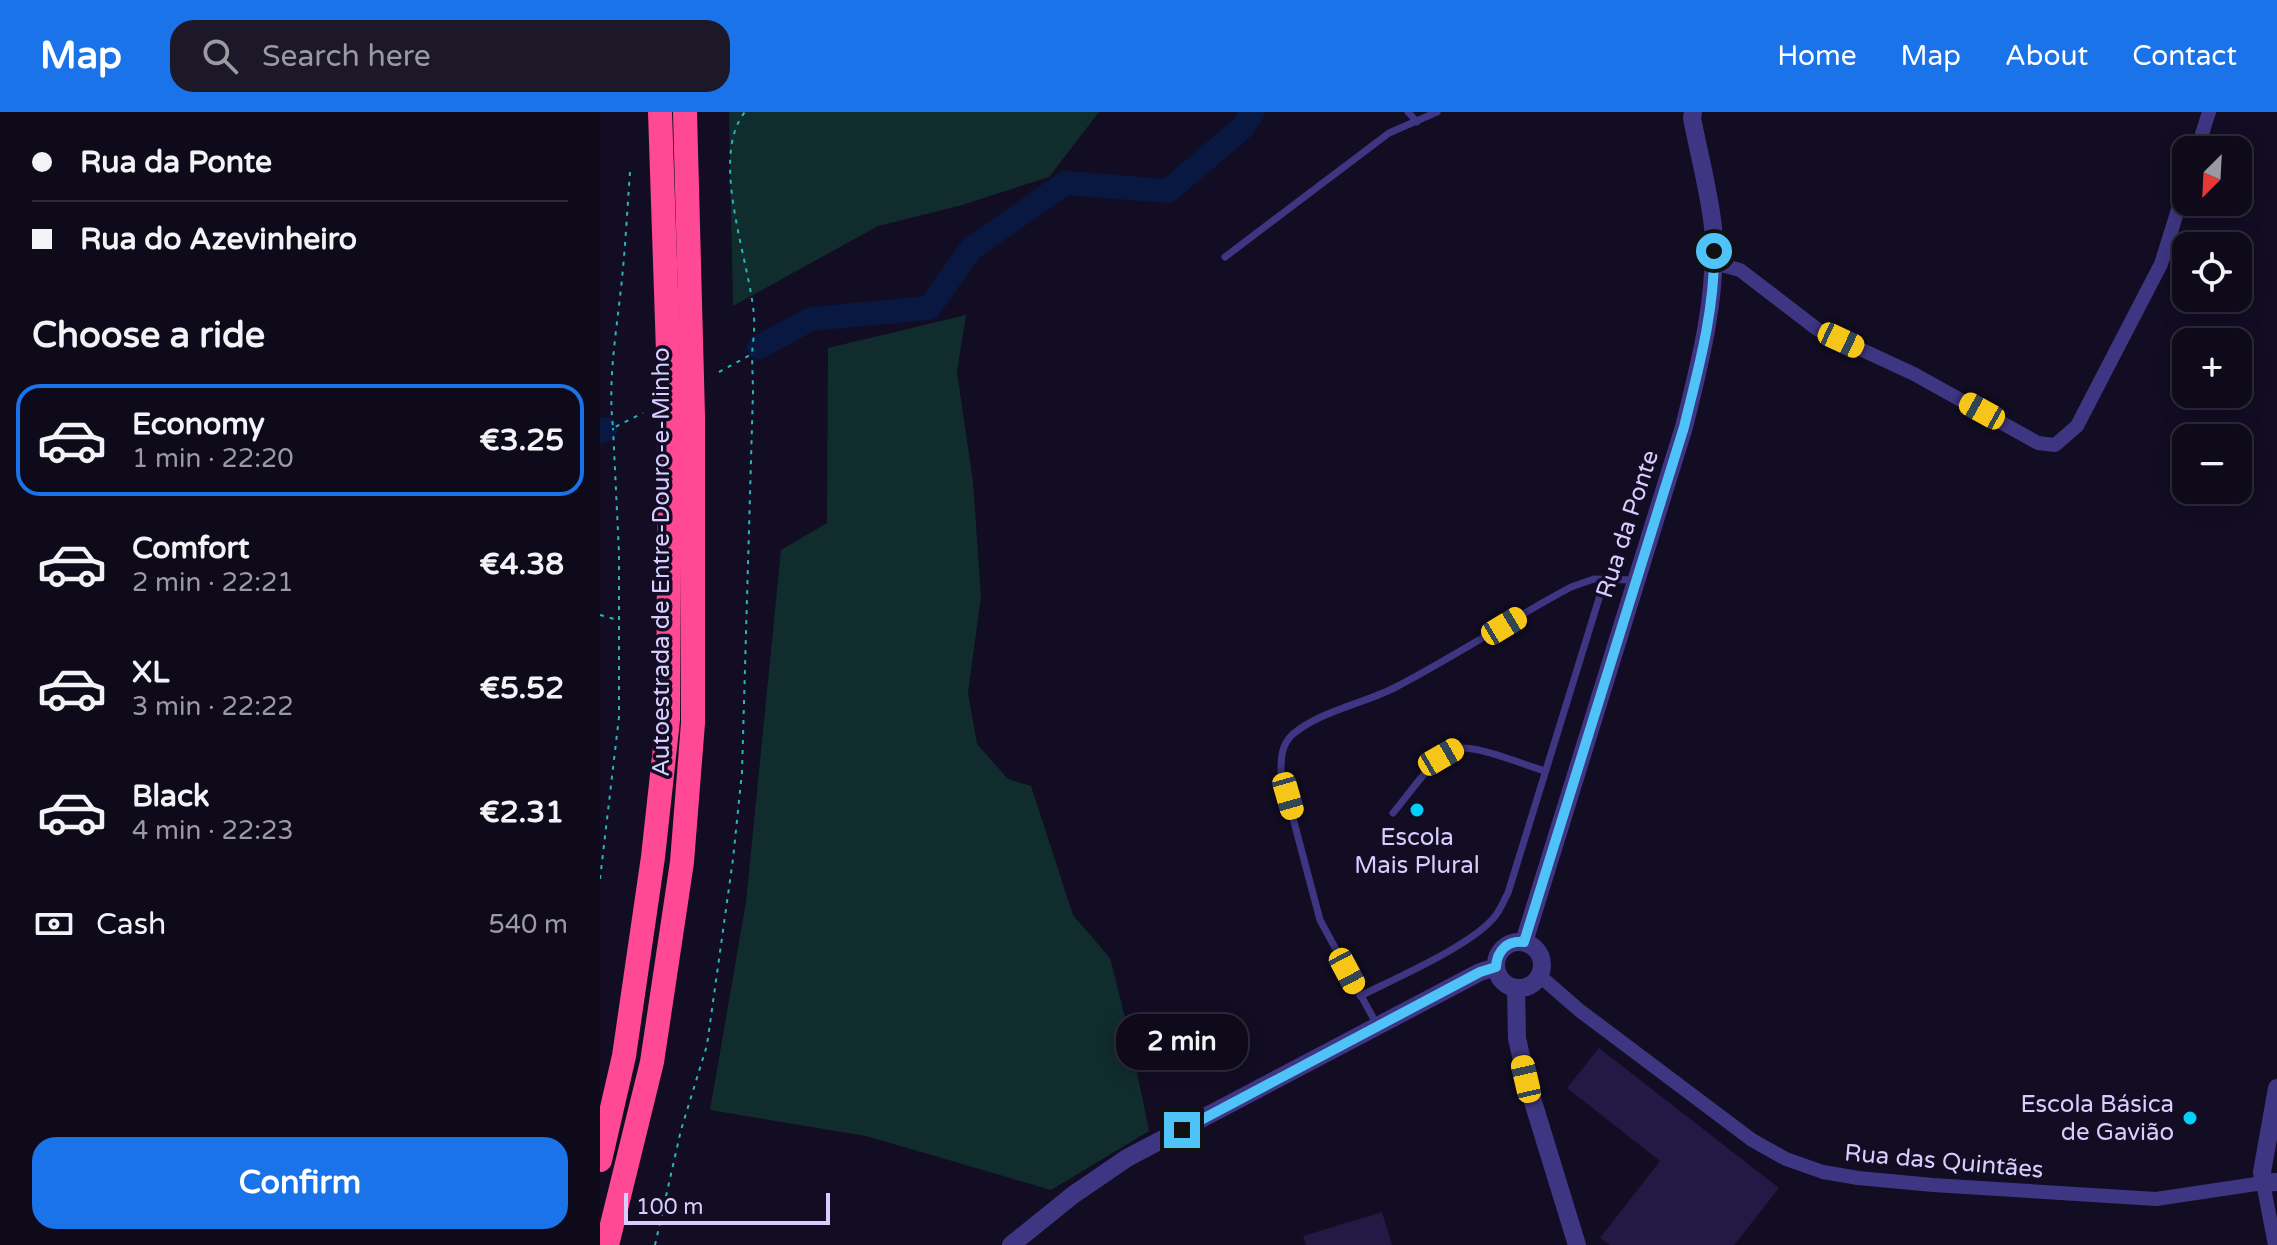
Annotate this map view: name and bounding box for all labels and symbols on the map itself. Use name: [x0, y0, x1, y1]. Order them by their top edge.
north arrow: [2172, 136, 2252, 216]
route start: [1696, 233, 1732, 269]
car: [1814, 319, 1868, 361]
street label: Autoestrada de Entre-Douro-e-Minho: [647, 347, 676, 777]
car: [1955, 389, 2009, 433]
street label: Rua da Ponte: [1590, 447, 1665, 602]
car: [1477, 603, 1531, 649]
car: [1414, 735, 1468, 779]
car: [1270, 770, 1306, 822]
marker: Escola Mais Plural: [1408, 801, 1426, 819]
place label: Escola Mais Plural: [1354, 823, 1480, 880]
car: [1325, 944, 1369, 998]
callout: 2 min: [1116, 1014, 1248, 1070]
car: [1509, 1053, 1543, 1105]
place label: Escola Básica de Gavião: [2020, 1090, 2174, 1147]
marker: Escola Básica de Gavião: [2181, 1109, 2199, 1127]
route end: [1164, 1112, 1200, 1148]
street label: Rua das Quintães: [1843, 1138, 2045, 1185]
scale bar: [624, 1189, 830, 1225]

